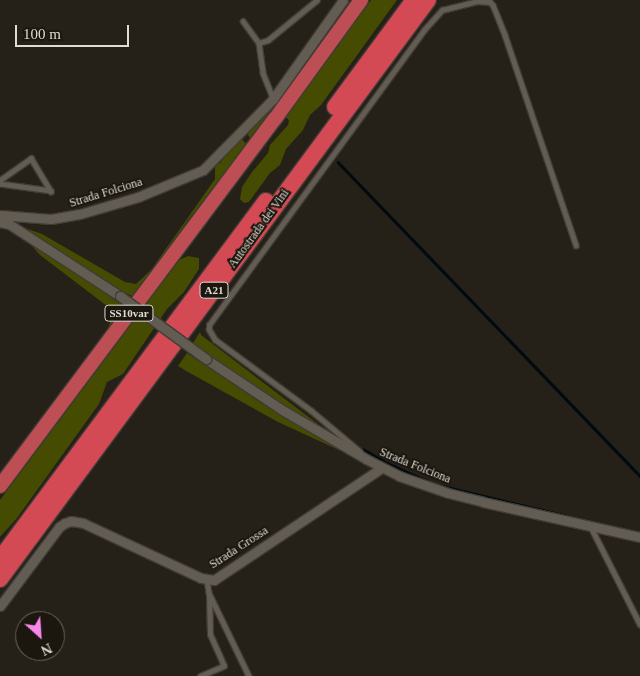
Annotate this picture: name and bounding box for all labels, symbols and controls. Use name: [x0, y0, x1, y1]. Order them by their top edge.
scale bar: [18, 15, 131, 47]
text: 100 m: [23, 26, 61, 42]
street label: Strada Folciona: [68, 175, 144, 211]
street label: Autostrada dei Vini: [226, 187, 292, 271]
road number: A21: [199, 282, 229, 298]
road number: SS10var: [104, 304, 154, 322]
street label: Strada Folciona: [377, 445, 453, 487]
street label: Strada Grossa: [207, 524, 271, 572]
north arrow: [15, 611, 65, 661]
text: N: [39, 640, 54, 658]

